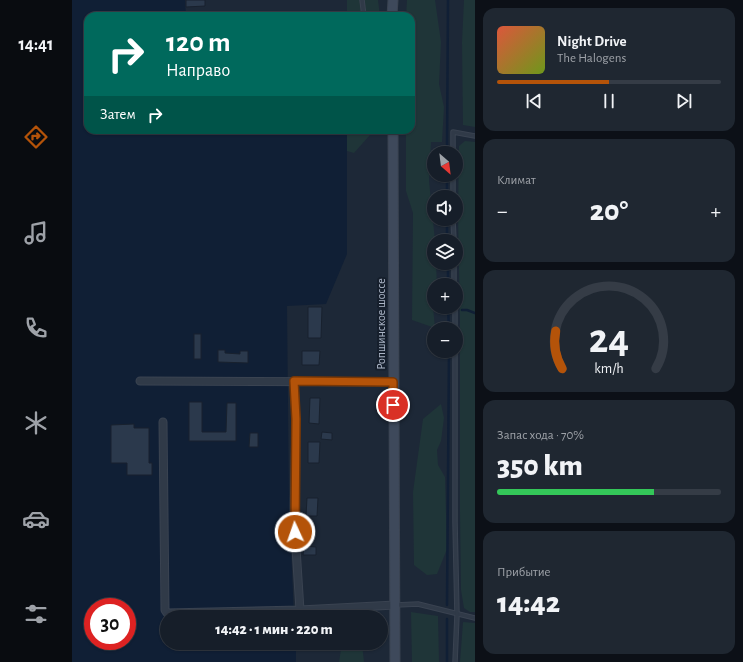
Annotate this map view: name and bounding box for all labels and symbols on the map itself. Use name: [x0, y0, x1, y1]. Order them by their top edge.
north arrow: [427, 146, 463, 182]
street label: Ропшинское шоссе: [375, 278, 387, 370]
pin: [376, 388, 410, 422]
position arrow: [274, 511, 316, 553]
speed limit sign: 30: [84, 598, 136, 650]

